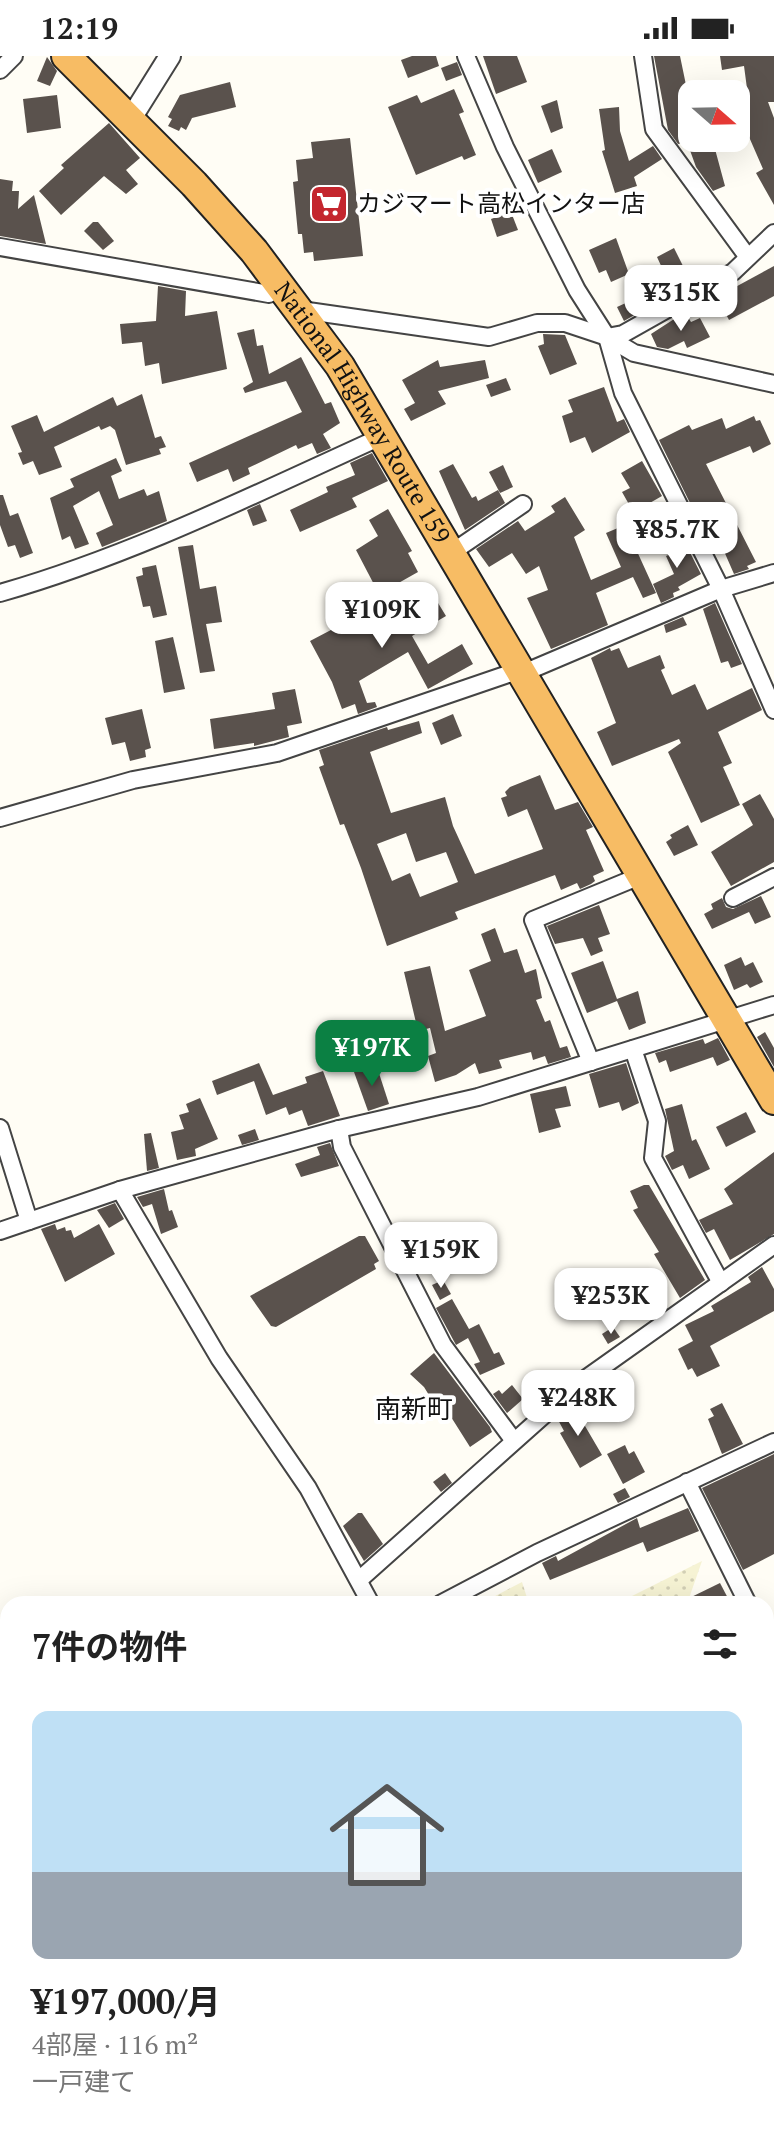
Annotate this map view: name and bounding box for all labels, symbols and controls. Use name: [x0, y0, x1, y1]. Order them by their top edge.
text: 12:19: [40, 8, 118, 48]
north arrow: [678, 80, 750, 152]
map controls: [678, 80, 750, 152]
supermarket icon: カジマート高松インター店: [308, 183, 350, 225]
place label: カジマート高松インター店: [357, 187, 645, 219]
pin: ¥315K: [625, 265, 737, 333]
text: ¥315K: [642, 274, 720, 308]
street label: National Highway Route 159: [268, 275, 458, 549]
pin: ¥85.7K: [612, 502, 742, 570]
text: ¥85.7K: [635, 511, 719, 545]
pin: ¥109K: [326, 582, 438, 650]
text: ¥109K: [343, 591, 421, 625]
pin: ¥197K: [316, 1020, 428, 1088]
text: ¥197K: [333, 1029, 411, 1063]
pin: ¥159K: [385, 1222, 497, 1290]
text: ¥159K: [402, 1231, 480, 1265]
pin: ¥253K: [555, 1268, 667, 1336]
text: ¥253K: [572, 1277, 650, 1311]
pin: ¥248K: [522, 1370, 634, 1438]
text: ¥248K: [539, 1379, 617, 1413]
district label: 南新町: [375, 1391, 453, 1425]
icon: filters: [698, 1622, 742, 1666]
text: 7件の物件: [32, 1624, 187, 1669]
icon: home: [315, 1763, 459, 1907]
text: ¥197,000/月: [32, 1979, 221, 2024]
text: 4部屋 · 116 m²: [32, 2027, 198, 2061]
text: 一戸建て: [32, 2064, 136, 2098]

